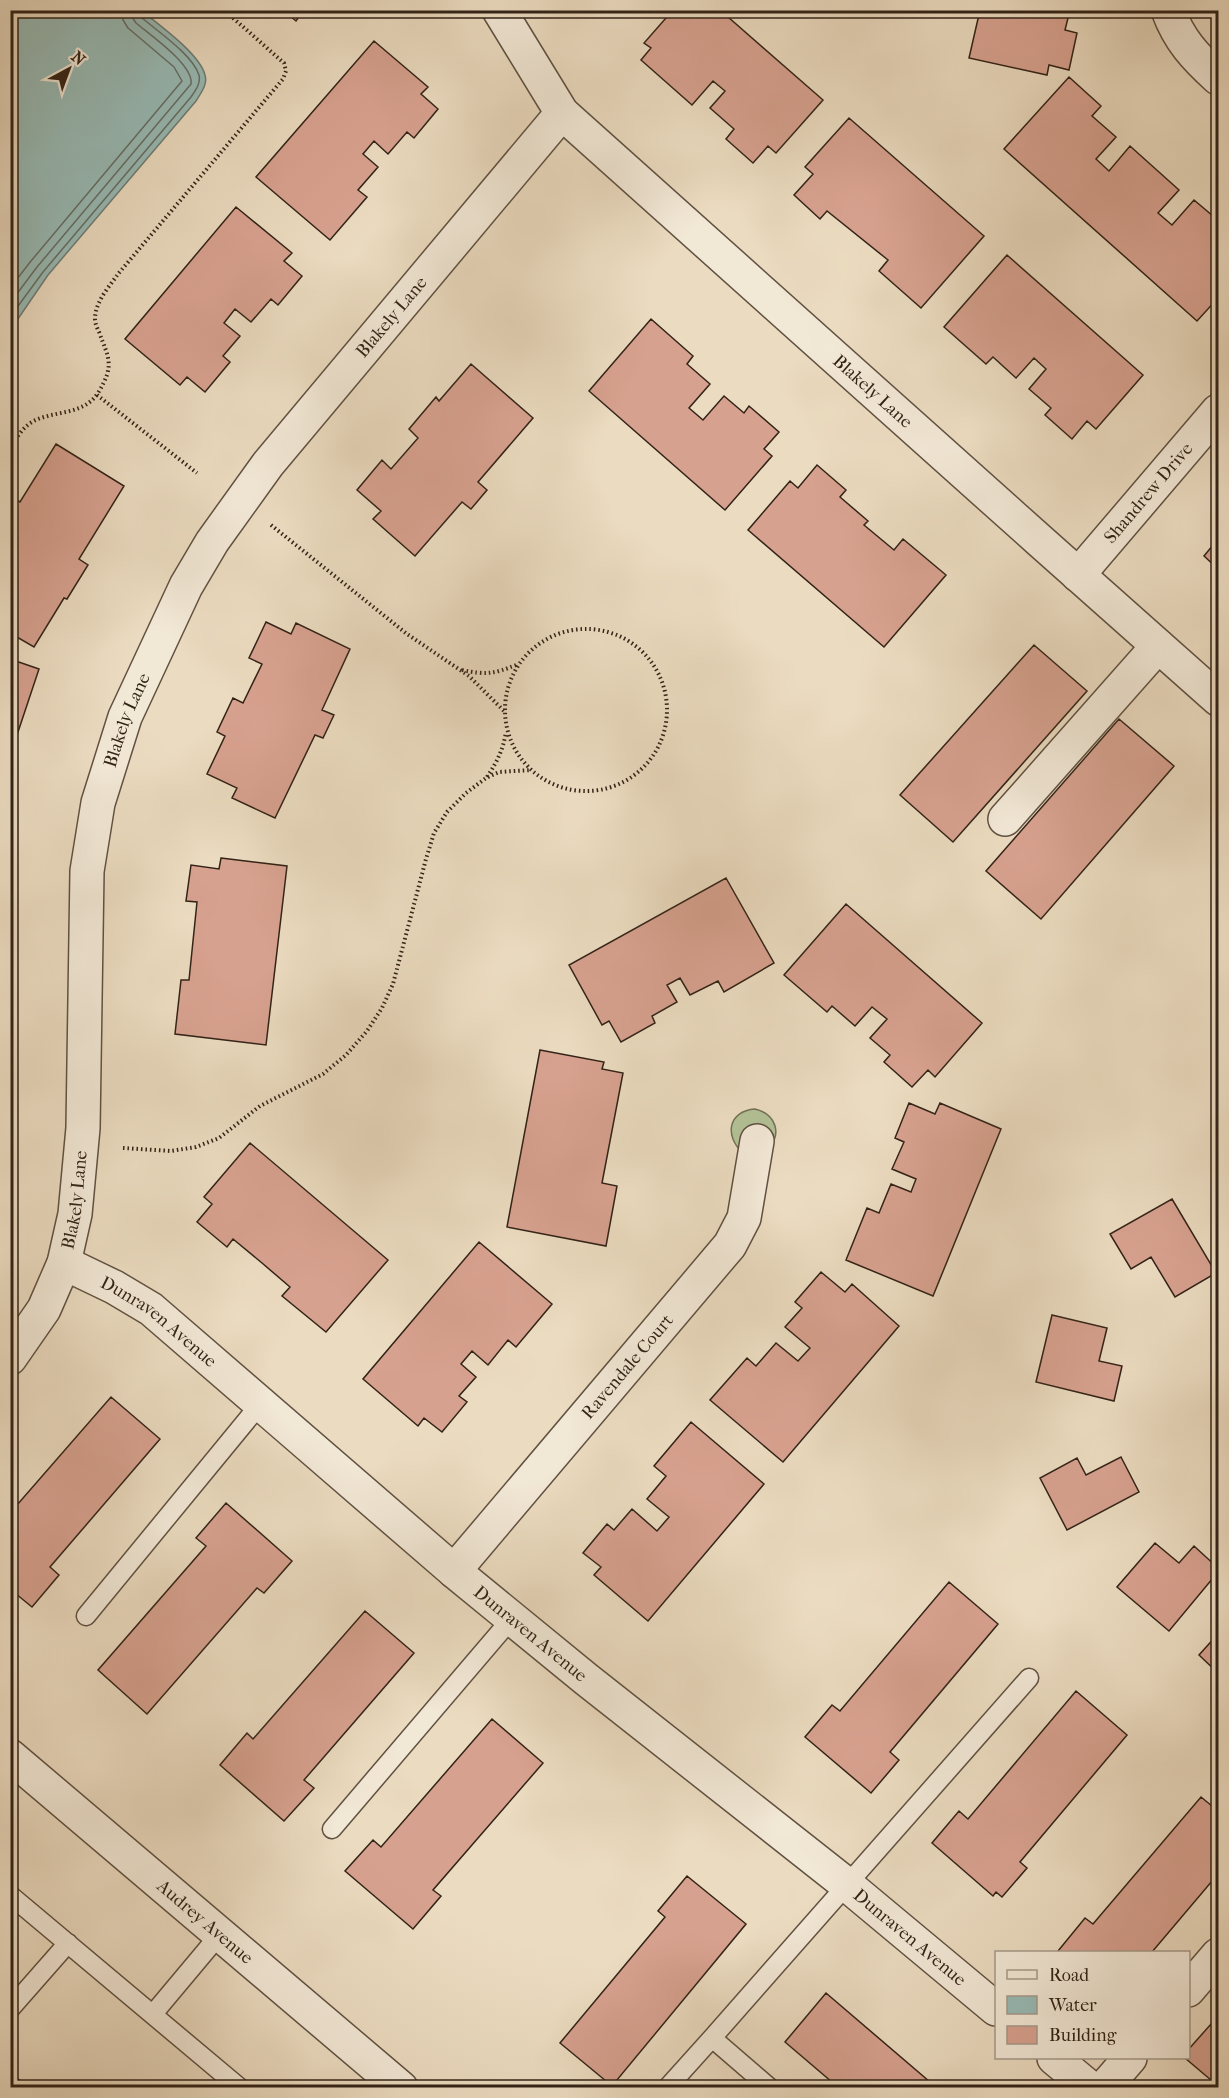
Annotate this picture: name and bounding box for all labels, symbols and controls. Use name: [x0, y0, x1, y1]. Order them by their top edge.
north arrow: [39, 39, 99, 99]
text: N: [68, 47, 90, 70]
street label: Blakely Lane: [352, 272, 432, 362]
street label: Blakely Lane: [829, 351, 917, 433]
street label: Shandrew Drive: [1100, 439, 1197, 548]
street label: Blakely Lane: [100, 670, 155, 770]
street label: Blakely Lane: [57, 1150, 92, 1251]
street label: Dunraven Avenue: [97, 1272, 221, 1372]
street label: Ravendale Court: [577, 1310, 678, 1423]
street label: Dunraven Avenue: [469, 1582, 591, 1687]
street label: Audrey Avenue: [152, 1875, 257, 1969]
street label: Dunraven Avenue: [849, 1885, 970, 1991]
legend: [995, 1951, 1190, 2059]
text: Road: [1049, 1965, 1089, 1986]
text: Water: [1048, 1995, 1097, 2016]
text: Building: [1049, 2025, 1117, 2046]

